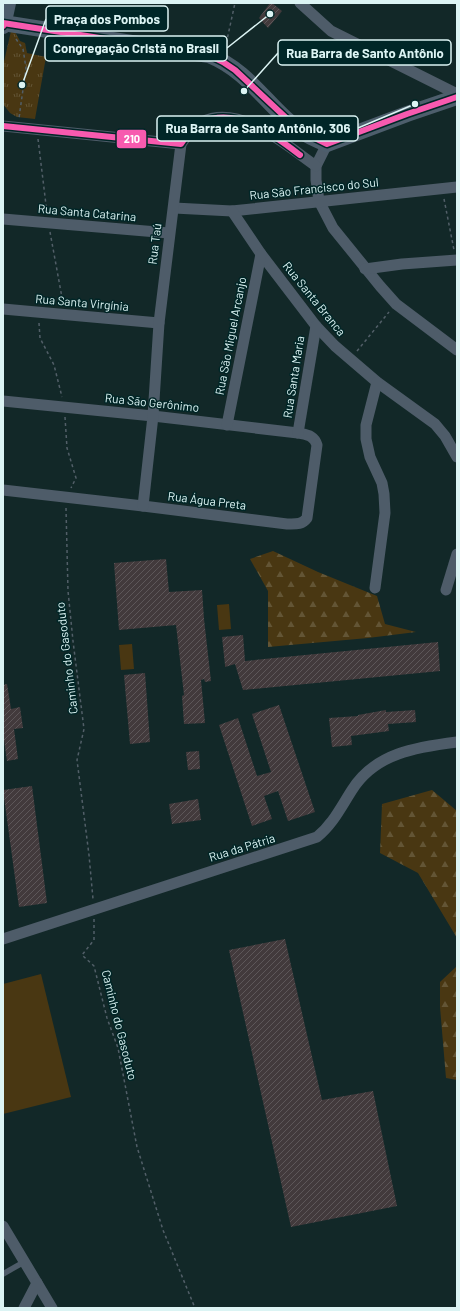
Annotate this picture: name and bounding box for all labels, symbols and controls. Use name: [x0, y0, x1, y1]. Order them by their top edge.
callout: Praça dos Pombos: [46, 6, 168, 31]
text: Praça dos Pombos: [54, 11, 161, 27]
callout: Congregação Cristã no Brasil: [45, 36, 227, 61]
text: Congregação Cristã no Brasil: [53, 40, 219, 56]
callout: Rua Barra de Santo Antônio: [278, 40, 451, 65]
text: Rua Barra de Santo Antônio: [286, 45, 444, 61]
callout: Rua Barra de Santo Antônio, 306: [157, 116, 358, 141]
text: Rua Barra de Santo Antônio, 306: [166, 120, 350, 136]
line badge: 210: [116, 129, 147, 149]
text: 210: [124, 132, 140, 145]
street label: Rua São Francisco do Sul: [249, 174, 379, 202]
street label: Rua Santa Catarina: [37, 201, 137, 223]
street label: Rua Taú: [145, 222, 163, 265]
street label: Rua Santa Branca: [281, 258, 349, 338]
street label: Rua São Miguel Arcanjo: [212, 275, 248, 396]
street label: Rua Santa Virgínia: [35, 291, 129, 313]
street label: Rua Santa Maria: [280, 335, 306, 419]
street label: Rua São Gerônimo: [104, 390, 200, 414]
street label: Rua Água Preta: [167, 488, 247, 512]
street label: Caminho do Gasoduto: [52, 601, 80, 715]
street label: Rua da Pátria: [207, 830, 277, 864]
street label: Caminho do Gasoduto: [100, 968, 140, 1081]

